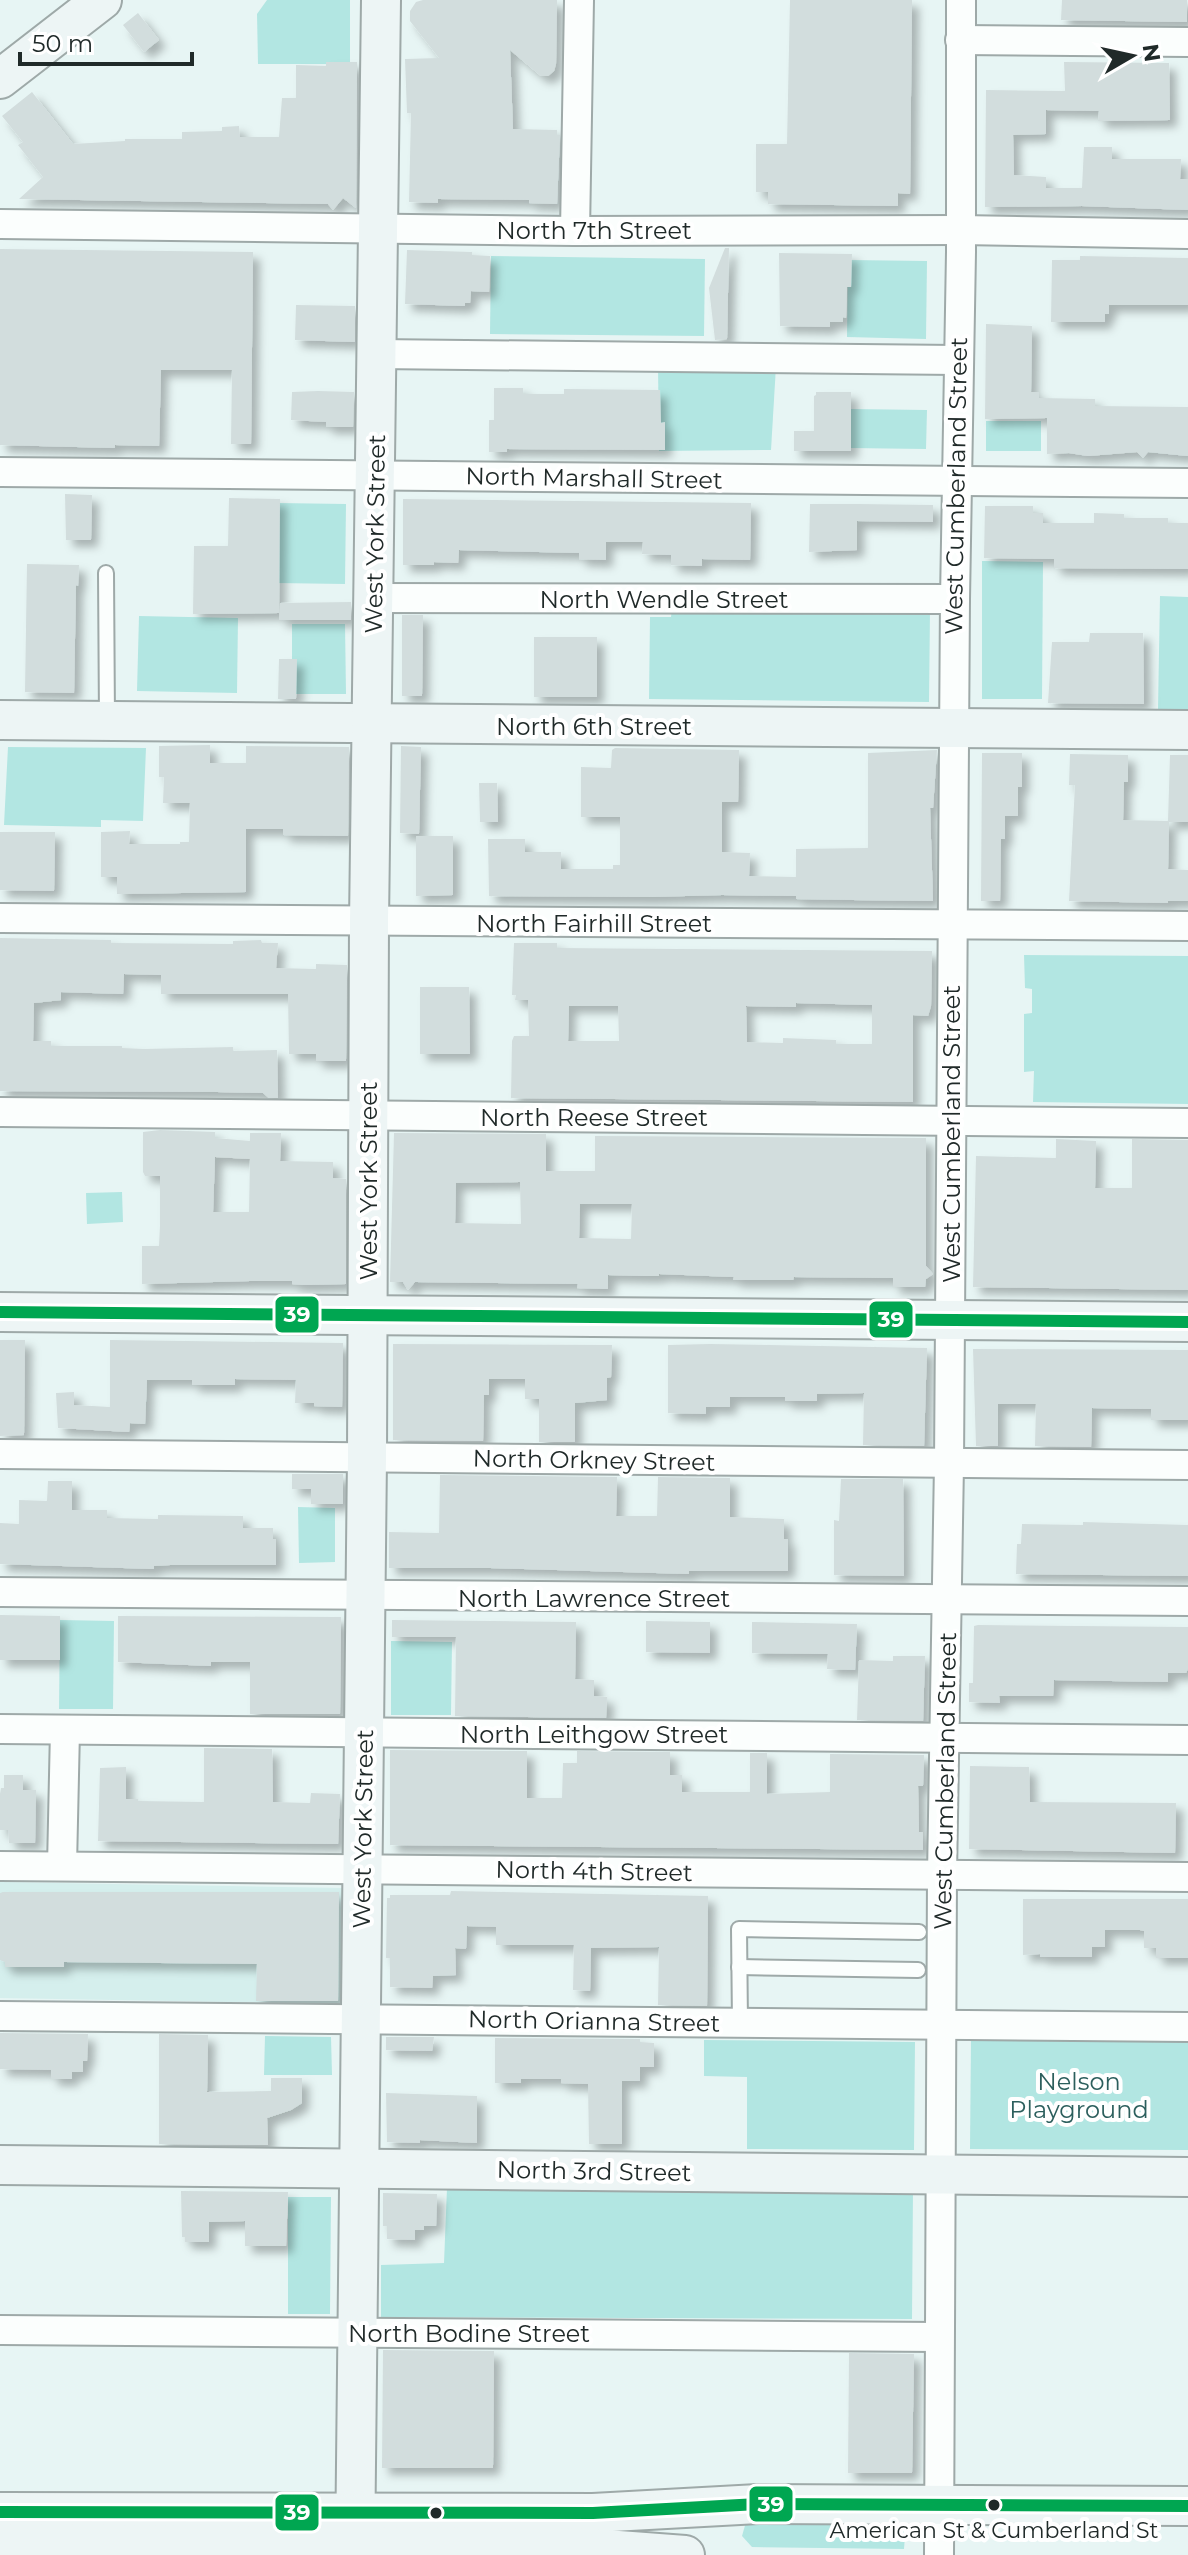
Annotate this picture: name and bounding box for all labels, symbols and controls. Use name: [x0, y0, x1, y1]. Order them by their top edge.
scale bar: [20, 16, 192, 66]
north arrow: [1092, 16, 1172, 96]
text: 50 m: [32, 29, 93, 58]
text: N: [1137, 42, 1166, 64]
street label: North 7th Street: [496, 216, 692, 245]
street label: West Cumberland Street: [939, 337, 973, 635]
street label: West York Street: [359, 434, 391, 634]
street label: North Marshall Street: [465, 461, 723, 495]
street label: North Wendle Street: [540, 585, 789, 614]
street label: North 6th Street: [496, 712, 692, 741]
street label: North Fairhill Street: [476, 909, 712, 938]
street label: West Cumberland Street: [937, 985, 966, 1283]
street label: West York Street: [354, 1081, 383, 1281]
street label: North Reese Street: [480, 1103, 708, 1132]
line badge: 39: [274, 1295, 320, 1334]
line badge: 39: [868, 1300, 914, 1339]
text: 39: [282, 1301, 311, 1328]
text: 39: [876, 1306, 905, 1333]
street label: North Orkney Street: [472, 1443, 716, 1477]
street label: North Lawrence Street: [458, 1584, 731, 1613]
street label: West Cumberland Street: [928, 1632, 962, 1930]
street label: North Leithgow Street: [460, 1720, 729, 1749]
street label: West York Street: [347, 1729, 379, 1929]
street label: North 4th Street: [495, 1855, 693, 1887]
street label: North Orianna Street: [468, 2004, 721, 2038]
park label: Nelson Playground: [1009, 2067, 1149, 2124]
street label: North 3rd Street: [496, 2155, 692, 2187]
street label: North Bodine Street: [348, 2319, 590, 2348]
line badge: 39: [748, 2485, 794, 2523]
text: 39: [756, 2491, 785, 2518]
line badge: 39: [274, 2493, 320, 2532]
marker: American St & Cumberland St: [986, 2497, 1002, 2513]
text: 39: [282, 2499, 311, 2526]
unlabelled marker: [428, 2505, 444, 2521]
place label: American St & Cumberland St: [830, 2517, 1158, 2544]

